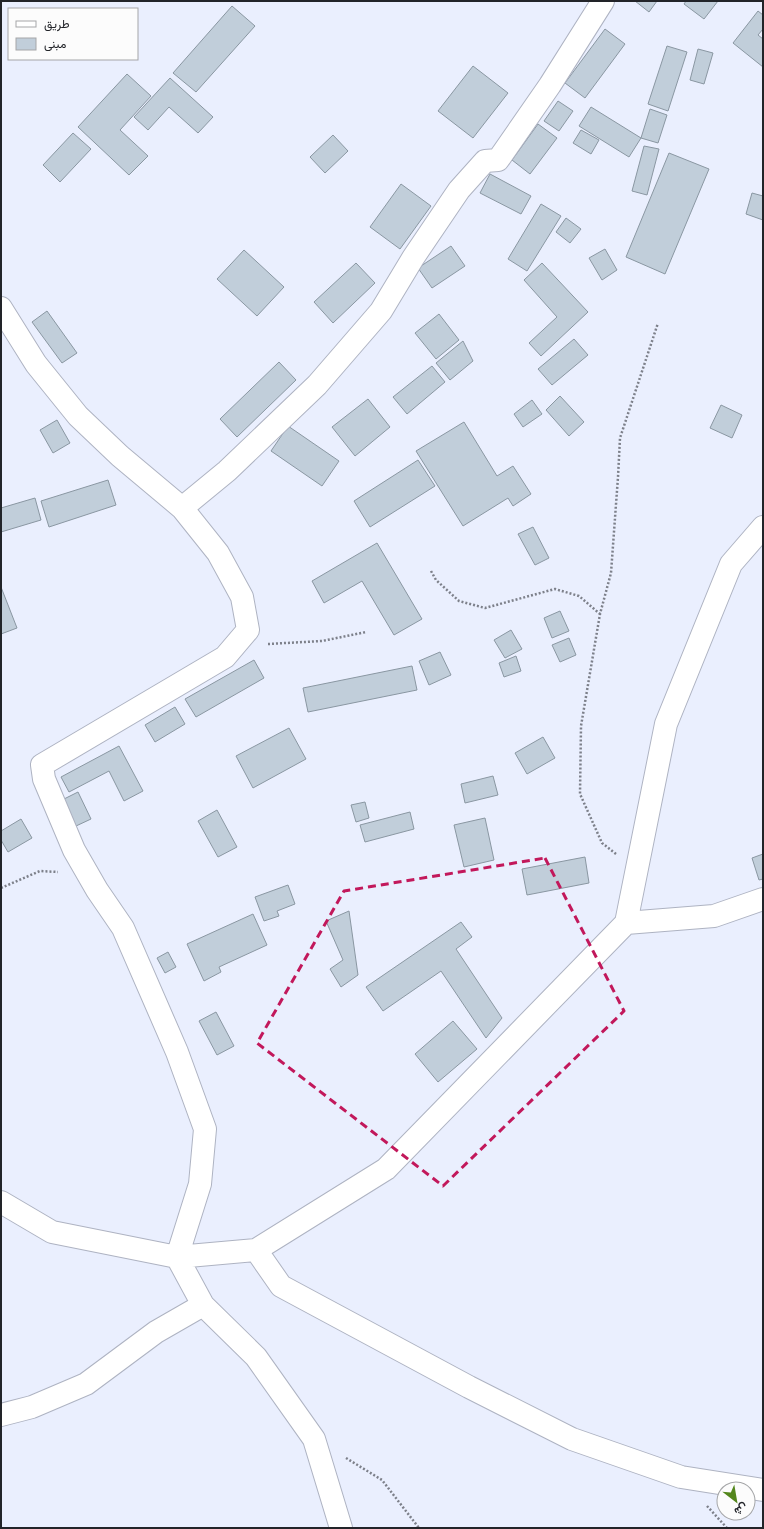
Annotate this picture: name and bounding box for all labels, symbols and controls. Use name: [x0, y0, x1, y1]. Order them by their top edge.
legend: [8, 8, 138, 60]
text: طريق: [44, 17, 70, 32]
text: مبنى: [44, 37, 66, 52]
north arrow: [716, 1481, 756, 1521]
text: ش: [732, 1500, 750, 1518]

